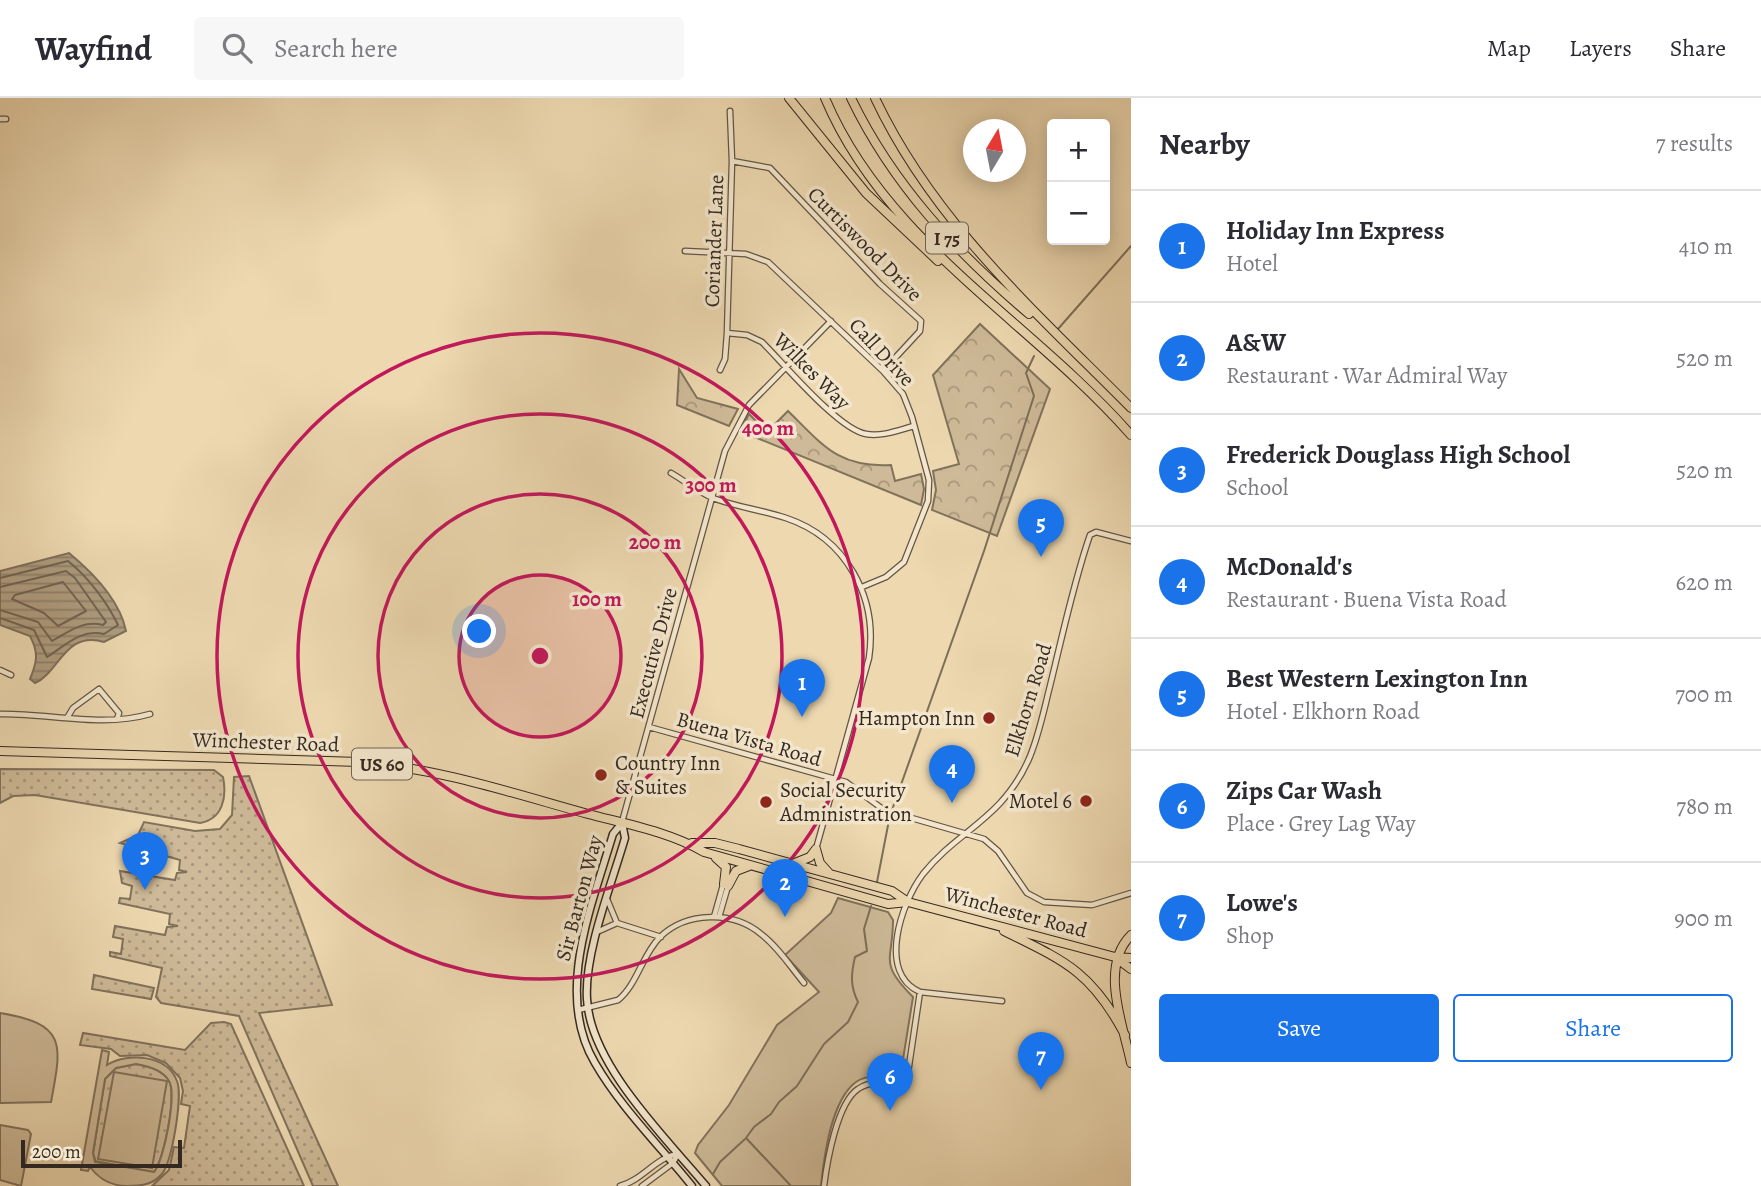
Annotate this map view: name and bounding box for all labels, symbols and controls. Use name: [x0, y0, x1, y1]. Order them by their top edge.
search box: [194, 17, 684, 80]
text: Wayfind: [35, 26, 152, 71]
icon: search: [218, 29, 256, 67]
text: Search here: [274, 31, 398, 66]
text: Map: [1487, 32, 1531, 64]
text: Layers: [1569, 32, 1632, 64]
text: Share: [1670, 32, 1726, 64]
north arrow: [963, 119, 1026, 182]
map controls: [1047, 119, 1110, 245]
button: +: [1047, 119, 1110, 182]
text: Nearby: [1159, 124, 1250, 164]
text: 7 results: [1656, 128, 1733, 159]
street label: Coriander Lane: [698, 174, 730, 308]
street label: Curtiswood Drive: [801, 180, 929, 308]
button: −: [1047, 182, 1110, 245]
text: Holiday Inn Express: [1226, 213, 1445, 248]
road number: I 75: [926, 222, 968, 254]
text: 1: [1178, 231, 1186, 262]
text: 410 m: [1679, 231, 1733, 262]
text: Hotel: [1226, 248, 1278, 279]
street label: Call Drive: [843, 312, 921, 392]
text: A&W: [1226, 325, 1286, 360]
street label: Wilkes Way: [767, 326, 857, 416]
text: 2: [1176, 343, 1188, 374]
text: 520 m: [1676, 343, 1733, 374]
text: Restaurant · War Admiral Way: [1226, 360, 1507, 391]
text: 400 m: [742, 414, 795, 442]
text: Frederick Douglass High School: [1226, 437, 1570, 472]
text: 3: [1177, 455, 1187, 486]
text: 520 m: [1676, 455, 1733, 486]
text: 300 m: [685, 471, 737, 499]
text: School: [1226, 472, 1288, 503]
pin: 5: [1018, 499, 1064, 557]
text: 200 m: [629, 528, 682, 556]
text: McDonald's: [1226, 549, 1353, 584]
text: 4: [1177, 567, 1187, 598]
text: 620 m: [1675, 567, 1733, 598]
text: Restaurant · Buena Vista Road: [1226, 584, 1507, 615]
text: 100 m: [572, 585, 622, 613]
street label: Executive Drive: [622, 585, 684, 721]
your location: [462, 614, 496, 648]
street label: Elkhorn Road: [997, 639, 1059, 760]
centre of rings: [528, 644, 552, 668]
pin: 1: [779, 659, 825, 717]
text: Best Western Lexington Inn: [1226, 661, 1528, 696]
text: 5: [1177, 679, 1187, 710]
text: 700 m: [1675, 679, 1733, 710]
text: Hotel · Elkhorn Road: [1226, 696, 1420, 727]
place label: Hampton Inn: [858, 704, 975, 732]
street label: Buena Vista Road: [673, 705, 825, 773]
marker: Hampton Inn: [981, 710, 997, 726]
street label: Winchester Road: [191, 725, 340, 759]
pin: 4: [929, 745, 975, 803]
road number: US 60: [352, 748, 412, 779]
place label: Country Inn & Suites: [615, 749, 720, 801]
marker: Country Inn & Suites: [593, 767, 609, 783]
text: Zips Car Wash: [1226, 773, 1382, 808]
place label: Social Security Administration: [779, 776, 912, 828]
place label: Motel 6: [1009, 787, 1072, 815]
text: 6: [1177, 791, 1187, 822]
text: 780 m: [1676, 791, 1733, 822]
marker: Motel 6: [1078, 793, 1094, 809]
marker: Social Security Administration: [758, 794, 774, 810]
text: Place · Grey Lag Way: [1226, 808, 1416, 839]
street label: Sir Barton Way: [549, 831, 609, 964]
pin: 3: [122, 832, 168, 890]
pin: 2: [762, 859, 808, 917]
street label: Winchester Road: [941, 879, 1091, 945]
text: Lowe's: [1226, 885, 1298, 920]
text: 7: [1177, 903, 1187, 934]
text: 900 m: [1674, 903, 1733, 934]
text: Shop: [1226, 920, 1274, 951]
button: Save: [1159, 994, 1439, 1062]
button: Share: [1453, 994, 1733, 1062]
pin: 7: [1018, 1032, 1064, 1090]
pin: 6: [867, 1053, 913, 1111]
scale bar: [21, 1137, 182, 1169]
text: 200 m: [32, 1139, 81, 1165]

